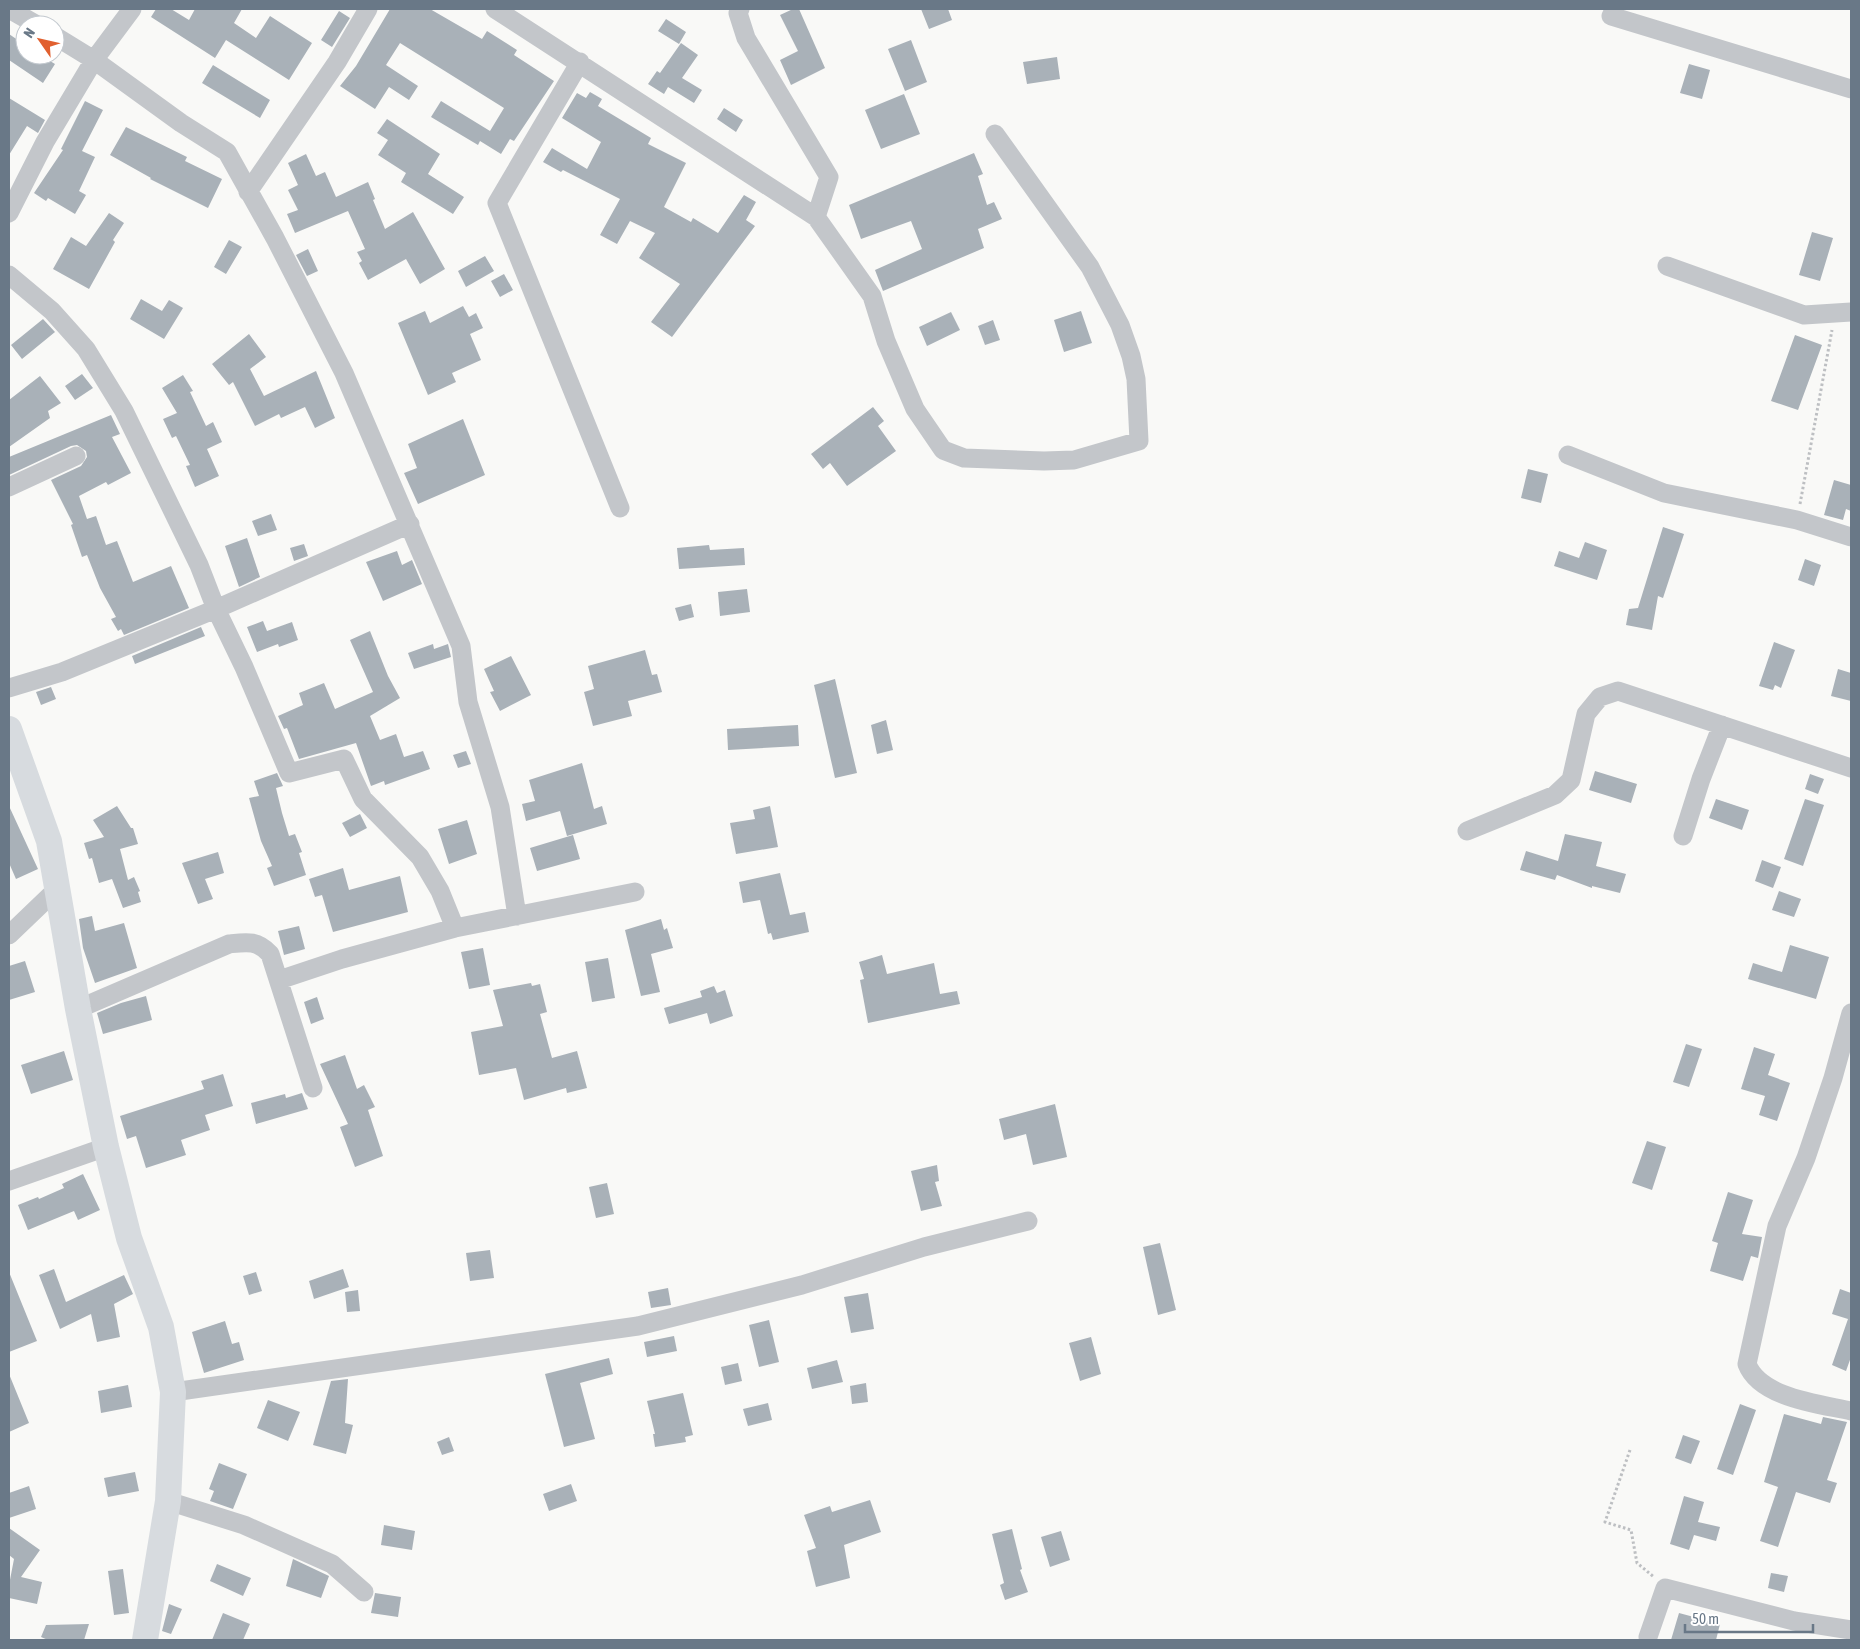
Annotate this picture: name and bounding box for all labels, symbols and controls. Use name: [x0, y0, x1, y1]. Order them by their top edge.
north arrow: [15, 15, 65, 65]
text: N: [20, 25, 38, 41]
scale bar: [1685, 1602, 1812, 1634]
text: 50 m: [1692, 1610, 1719, 1627]

